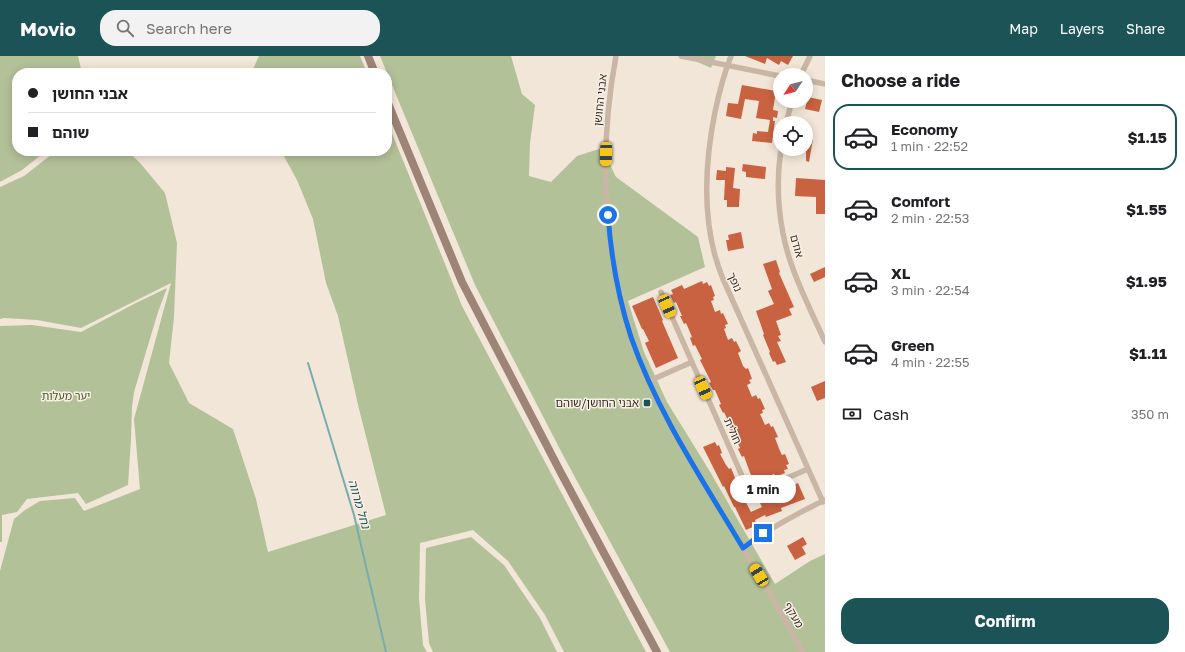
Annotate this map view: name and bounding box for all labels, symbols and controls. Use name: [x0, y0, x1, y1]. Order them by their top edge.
search box: [100, 10, 380, 46]
text: Movio: [20, 17, 76, 40]
icon: search: [114, 17, 136, 39]
text: Search here: [146, 19, 232, 37]
text: Map: [1009, 20, 1038, 37]
text: Layers: [1060, 20, 1104, 37]
text: Share: [1126, 20, 1165, 37]
north arrow: [773, 68, 813, 108]
map controls: [773, 68, 813, 156]
text: Choose a ride: [841, 69, 960, 91]
street label: אבני החושן: [590, 73, 609, 127]
text: אבני החושן: [52, 84, 128, 102]
button: locate: [773, 116, 813, 156]
icon: car: [843, 119, 879, 155]
text: Economy: [891, 120, 958, 138]
text: שוהם: [52, 123, 89, 141]
text: $1.15: [1128, 128, 1167, 146]
text: 1 min · 22:52: [891, 138, 968, 154]
car: [600, 142, 612, 166]
icon: car: [843, 191, 879, 227]
text: Comfort: [891, 192, 950, 210]
text: $1.55: [1126, 200, 1167, 218]
route start: [599, 206, 617, 224]
text: 2 min · 22:53: [891, 210, 969, 226]
street label: אודם: [788, 233, 807, 259]
icon: car: [843, 263, 879, 299]
text: XL: [891, 264, 910, 282]
street label: נופך: [725, 270, 745, 293]
text: $1.95: [1126, 272, 1167, 290]
text: 3 min · 22:54: [891, 282, 970, 298]
car: [657, 293, 677, 319]
icon: car: [843, 335, 879, 371]
text: Green: [891, 336, 934, 354]
text: $1.11: [1129, 344, 1167, 362]
text: 4 min · 22:55: [891, 354, 970, 370]
car: [693, 375, 713, 401]
park label: יער מעלות: [42, 389, 90, 402]
place label: אבני החושן/שוהם: [556, 396, 639, 409]
marker: אבני החושן/שוהם: [642, 398, 652, 408]
icon: cash: [841, 403, 863, 425]
text: Cash: [873, 405, 909, 423]
text: 350 m: [1131, 406, 1169, 422]
street label: חולית: [722, 416, 745, 446]
callout: 1 min: [730, 475, 796, 503]
water label: נחל מרווה: [345, 477, 374, 532]
text: 1 min: [747, 481, 779, 497]
route end: [754, 524, 772, 542]
car: [748, 562, 770, 588]
button: Confirm: [841, 598, 1169, 644]
street label: מעקף: [782, 600, 807, 630]

